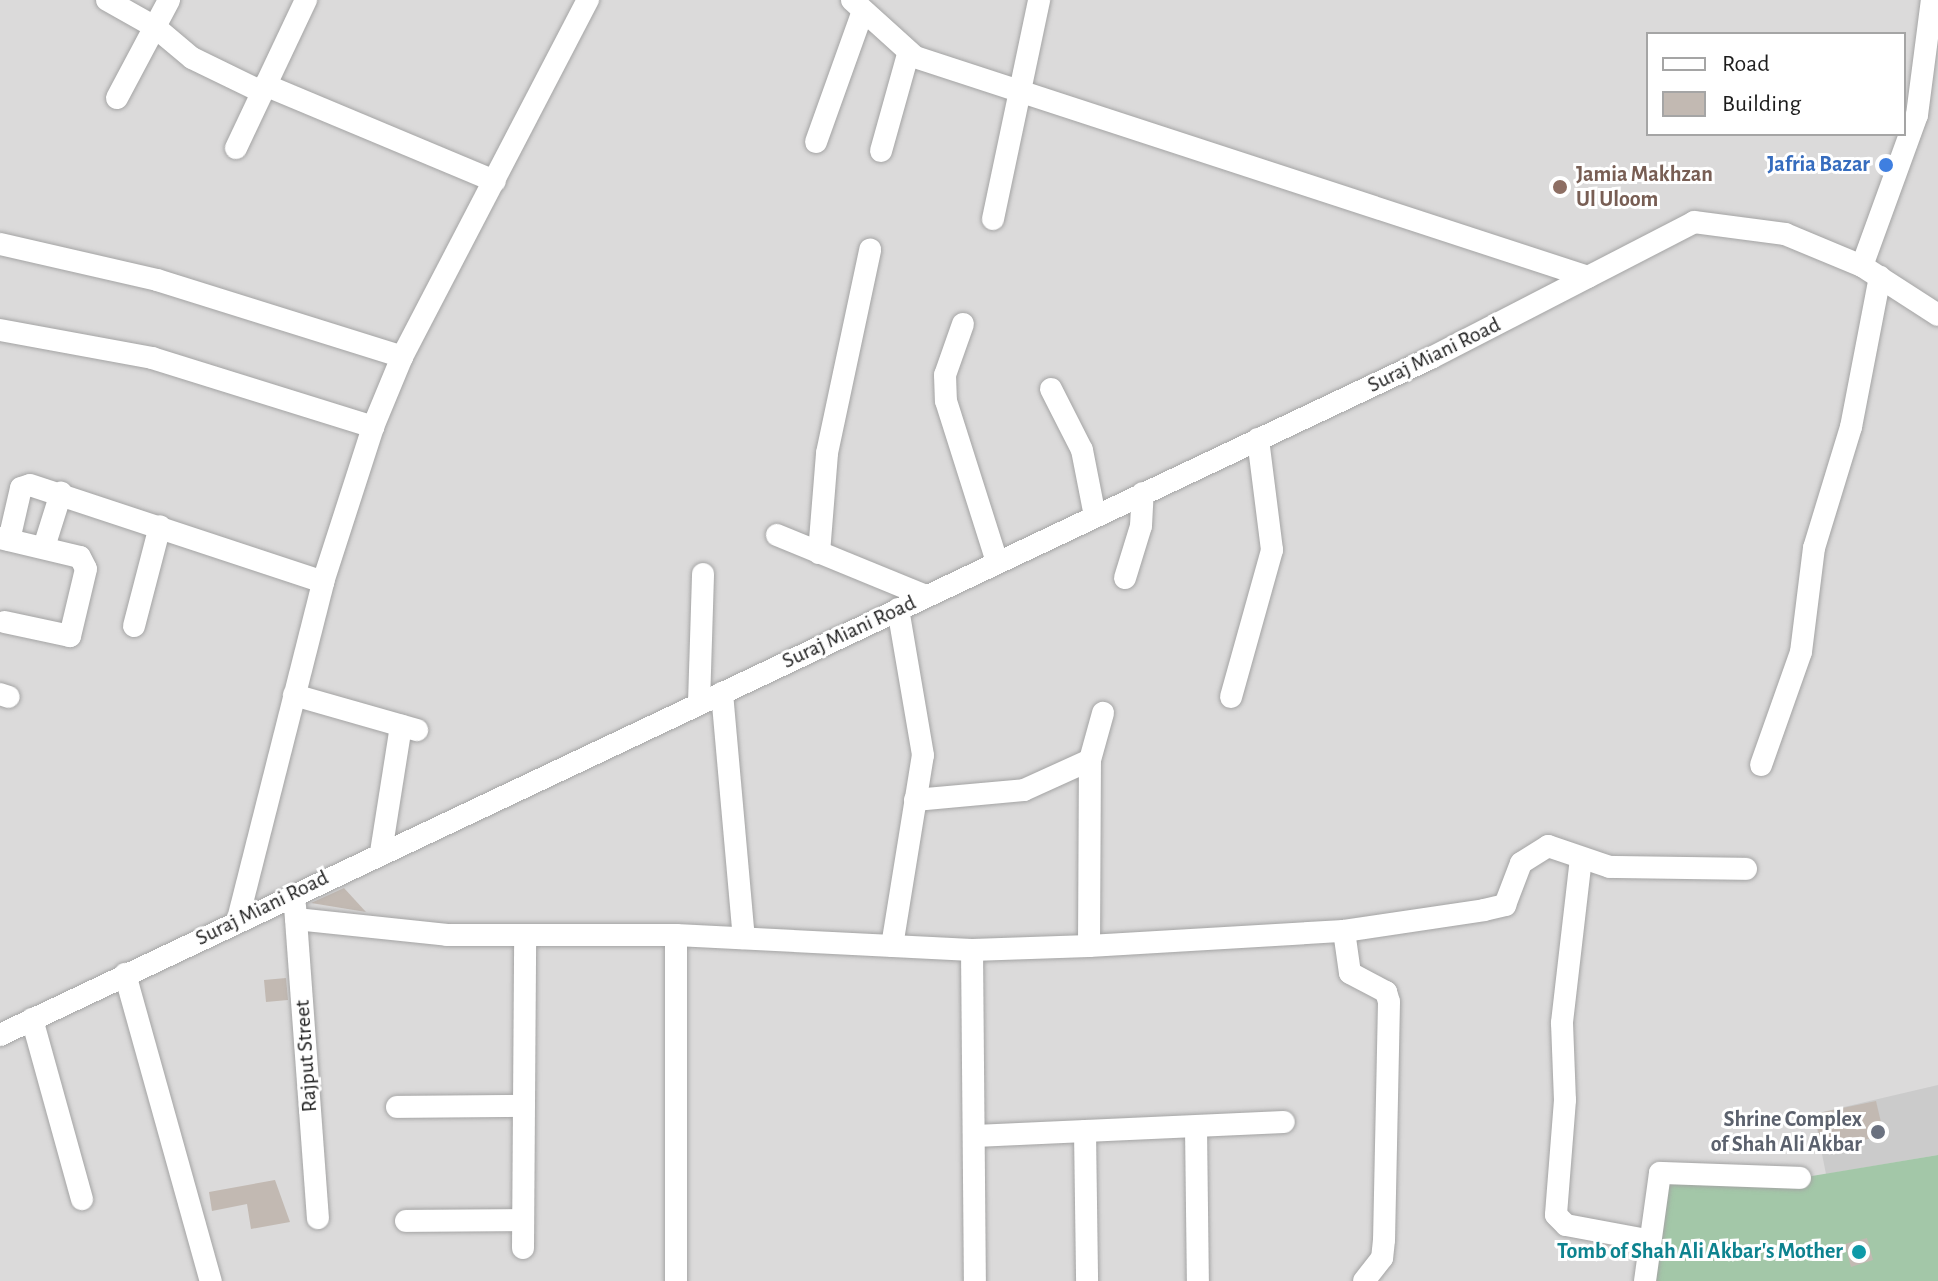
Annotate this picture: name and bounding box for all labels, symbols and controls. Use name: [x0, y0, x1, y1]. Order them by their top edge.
legend: [1646, 32, 1906, 136]
text: Road: [1722, 52, 1770, 76]
text: Building: [1722, 92, 1801, 116]
place label: Jafria Bazar: [1767, 152, 1870, 178]
marker: Jafria Bazar: [1877, 156, 1895, 174]
place label: Jamia Makhzan Ul Uloom: [1576, 161, 1713, 212]
marker: Jamia Makhzan Ul Uloom: [1551, 178, 1569, 196]
street label: Suraj Miani Road: [1363, 311, 1505, 399]
street label: Suraj Miani Road: [778, 589, 920, 675]
street label: Suraj Miani Road: [191, 864, 333, 952]
street label: Rajput Street: [289, 999, 323, 1113]
place label: Shrine Complex of Shah Ali Akbar: [1711, 1106, 1862, 1158]
marker: Shrine Complex of Shah Ali Akbar: [1869, 1123, 1887, 1141]
place label: Tomb of Shah Ali Akbar's Mother: [1557, 1239, 1843, 1265]
marker: Tomb of Shah Ali Akbar's Mother: [1850, 1243, 1868, 1261]

